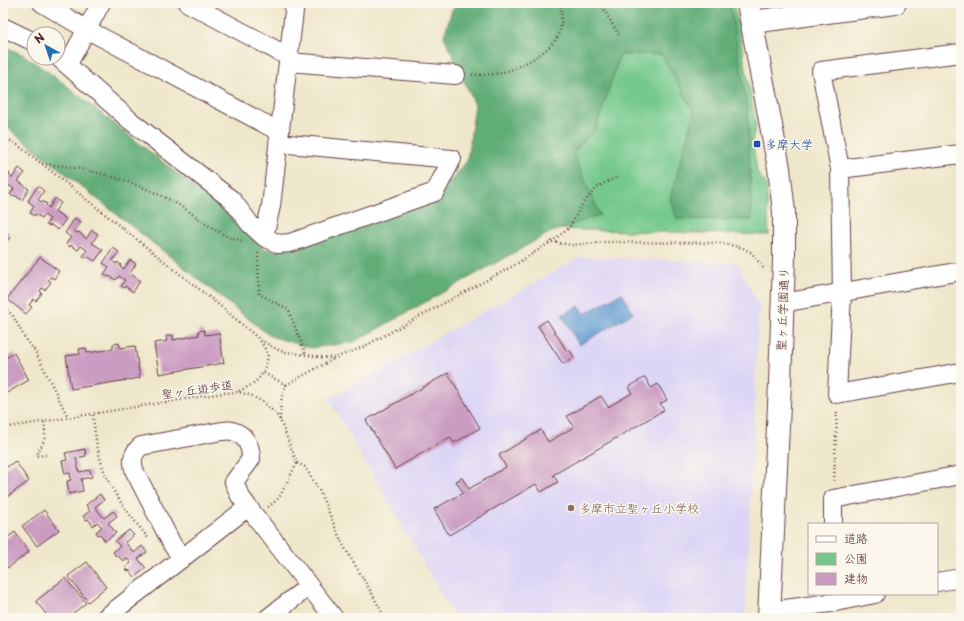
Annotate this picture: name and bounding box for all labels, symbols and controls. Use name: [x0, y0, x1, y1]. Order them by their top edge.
north arrow: [26, 26, 66, 66]
text: N: [30, 28, 48, 47]
place label: 多摩大学: [765, 135, 813, 153]
marker: 多摩大学: [752, 139, 762, 149]
street label: 聖ヶ丘学園通り: [772, 267, 792, 351]
street label: 聖ヶ丘遊歩道: [160, 375, 234, 403]
place label: 多摩市立聖ヶ丘小学校: [579, 499, 699, 517]
marker: 多摩市立聖ヶ丘小学校: [566, 503, 576, 513]
legend: [808, 523, 938, 595]
text: 道路: [844, 529, 868, 547]
text: 公園: [844, 549, 868, 567]
text: 建物: [844, 569, 868, 587]

